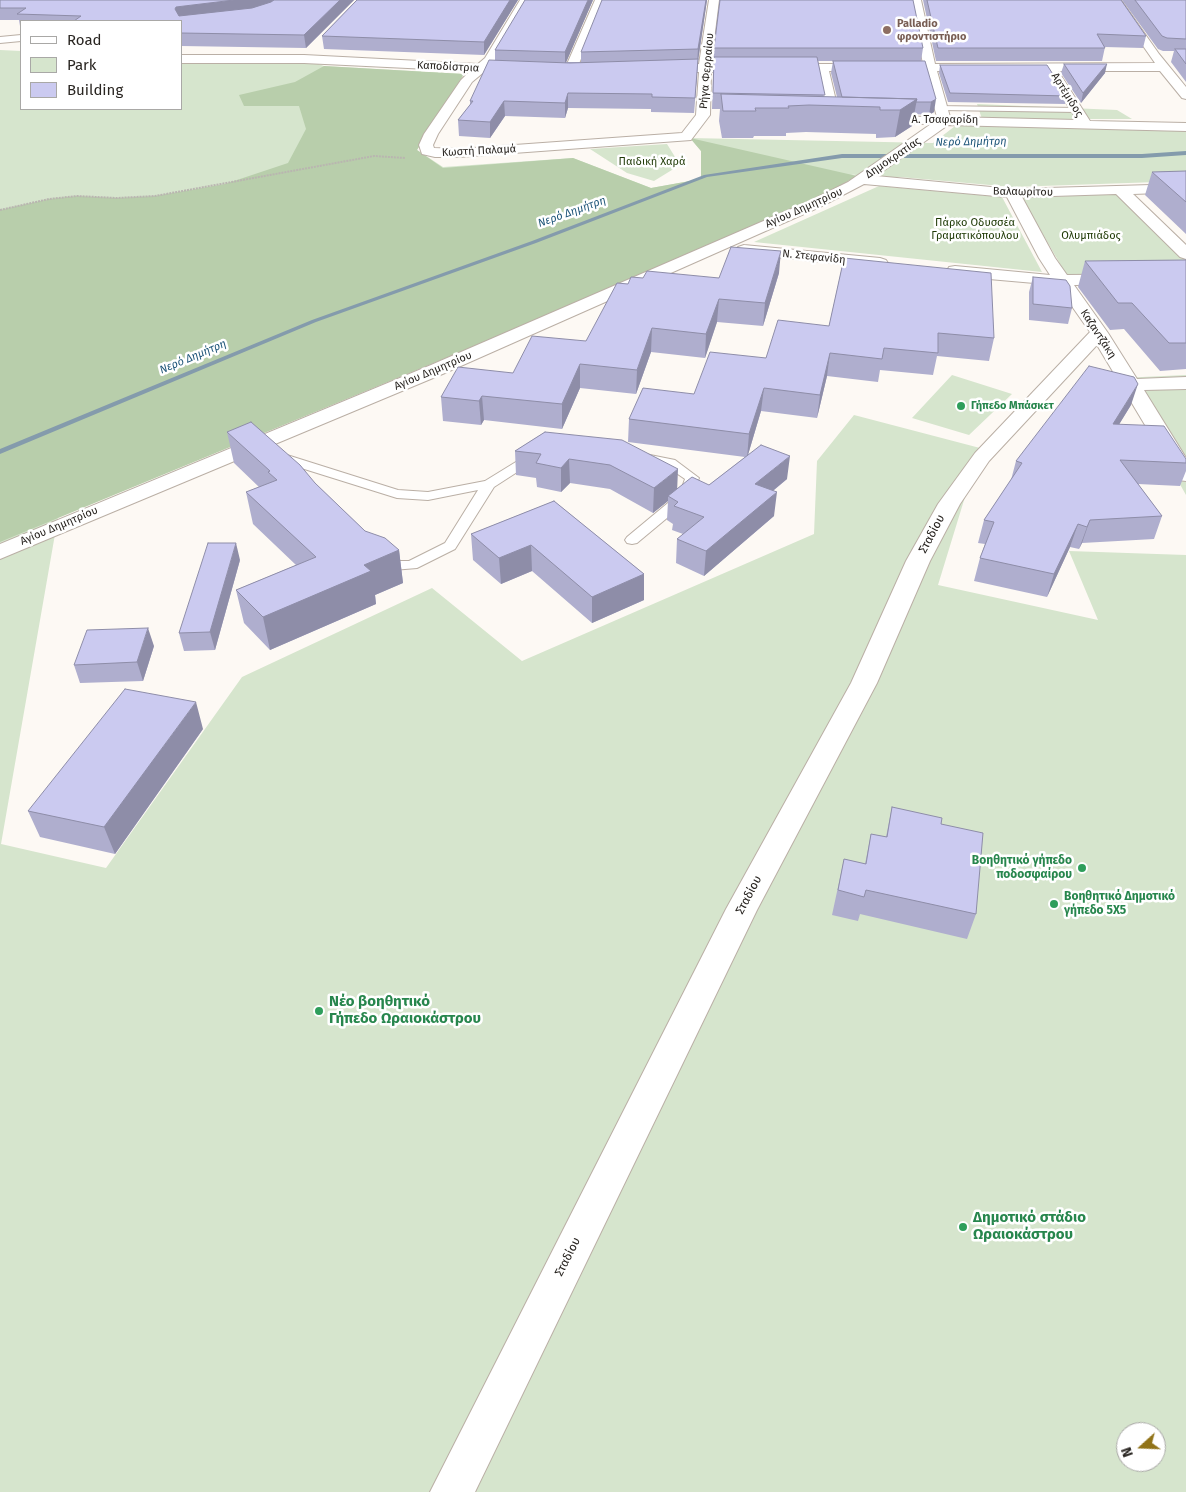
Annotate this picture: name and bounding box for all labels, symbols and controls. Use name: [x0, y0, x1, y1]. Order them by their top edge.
place label: Palladio φροντιστήριο: [897, 17, 966, 43]
legend: [20, 20, 182, 110]
marker: Palladio φροντιστήριο: [881, 24, 893, 36]
text: Road: [67, 31, 102, 49]
street label: Ρήγα Φερραίου: [697, 32, 717, 110]
text: Park: [67, 56, 97, 74]
street label: Καποδίστρια: [416, 59, 480, 75]
street label: Αρτέμιδος: [1048, 70, 1086, 120]
text: Building: [67, 81, 123, 99]
street label: Α. Τσαφαρίδη: [912, 113, 978, 127]
street label: Δημοκρατίας: [863, 135, 923, 181]
water label: Νερό Δημήτρη: [935, 135, 1007, 149]
street label: Κωστή Παλαμά: [441, 142, 517, 160]
park label: Παιδική Χαρά: [619, 155, 685, 169]
street label: Αγίου Δημητρίου: [763, 185, 845, 231]
street label: Βαλαωρίτου: [993, 185, 1053, 199]
water label: Νερό Δημήτρη: [536, 194, 608, 230]
park label: Πάρκο Οδυσσέα Γραματικόπουλου: [931, 216, 1019, 242]
park label: Ολυμπιάδος: [1061, 229, 1121, 243]
street label: Ν. Στεφανίδη: [782, 247, 846, 267]
street label: Καζαντζάκη: [1077, 307, 1119, 361]
water label: Νερό Δημήτρη: [158, 337, 228, 377]
street label: Αγίου Δημητρίου: [392, 349, 474, 393]
place label: Γήπεδο Μπάσκετ: [971, 399, 1054, 413]
marker: Γήπεδο Μπάσκετ: [955, 400, 967, 412]
street label: Αγίου Δημητρίου: [18, 504, 100, 548]
street label: Σταδίου: [916, 512, 948, 556]
place label: Βοηθητικό γήπεδο ποδοσφαίρου: [972, 854, 1072, 882]
marker: Βοηθητικό γήπεδο ποδοσφαίρου: [1076, 862, 1088, 874]
street label: Σταδίου: [733, 873, 765, 917]
place label: Βοηθητικό Δημοτικό γήπεδο 5Χ5: [1064, 890, 1175, 918]
marker: Βοηθητικό Δημοτικό γήπεδο 5Χ5: [1048, 898, 1060, 910]
place label: Νέο βοηθητικό Γήπεδο Ωραιοκάστρου: [329, 993, 481, 1028]
marker: Νέο βοηθητικό Γήπεδο Ωραιοκάστρου: [313, 1005, 325, 1017]
place label: Δημοτικό στάδιο Ωραιοκάστρου: [973, 1209, 1086, 1244]
marker: Δημοτικό στάδιο Ωραιοκάστρου: [957, 1221, 969, 1233]
street label: Σταδίου: [552, 1235, 584, 1279]
north arrow: [1116, 1422, 1166, 1472]
text: N: [1118, 1445, 1137, 1459]

